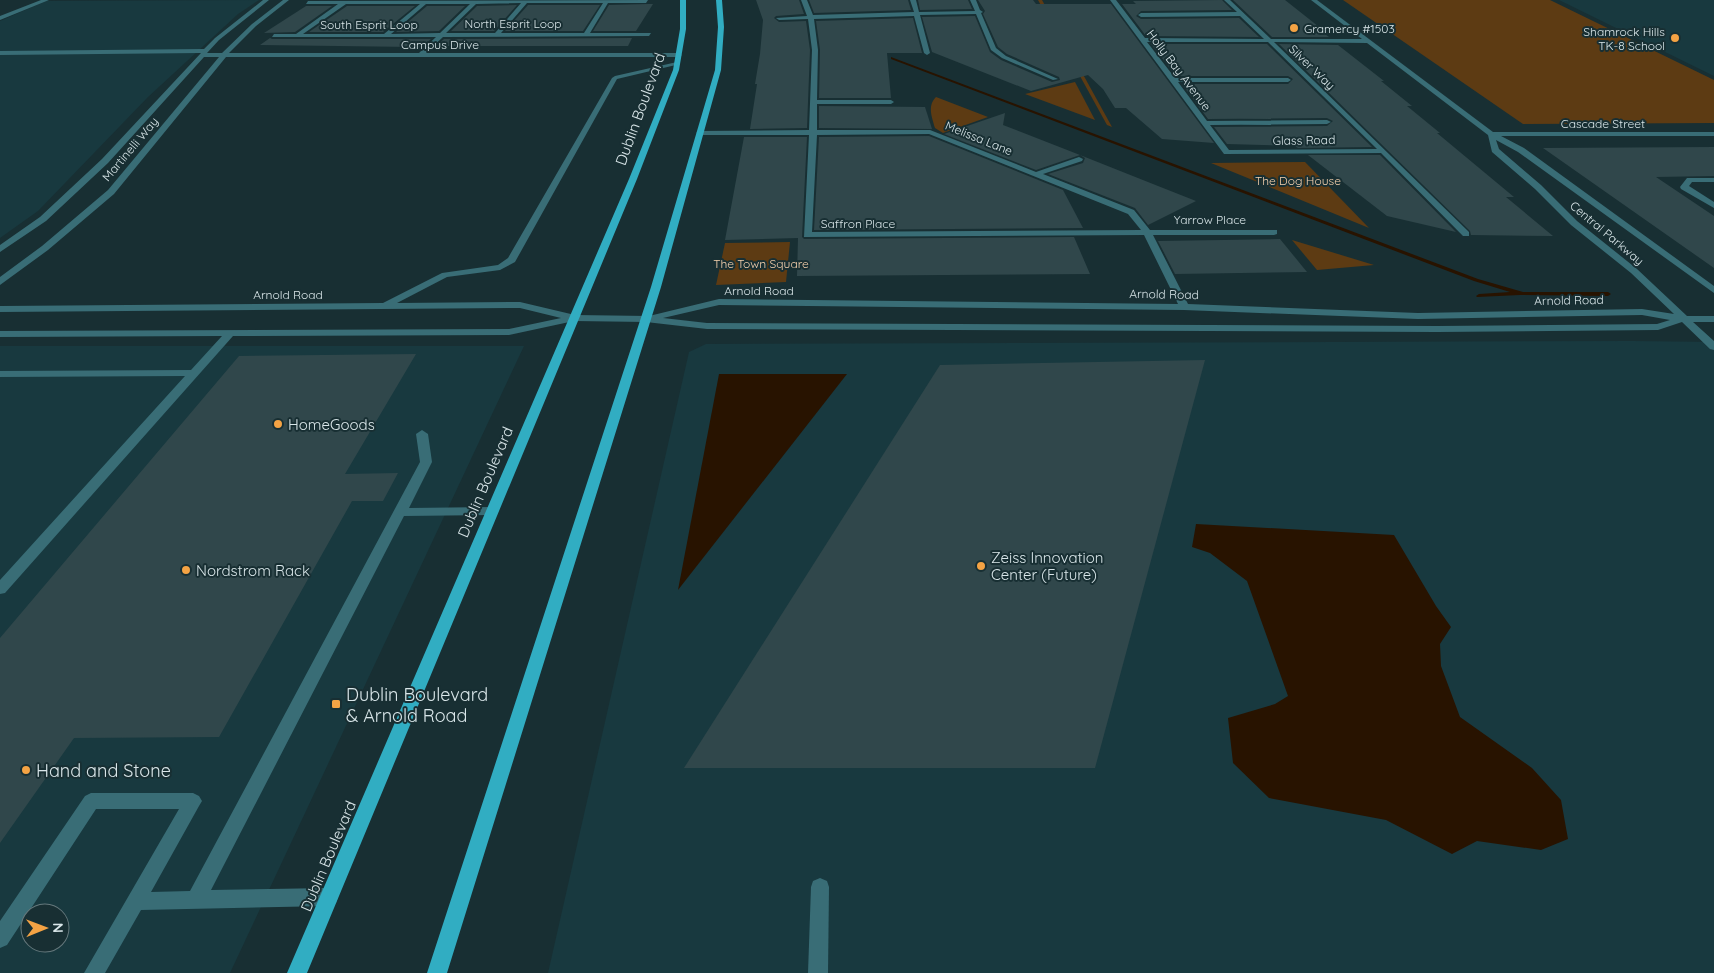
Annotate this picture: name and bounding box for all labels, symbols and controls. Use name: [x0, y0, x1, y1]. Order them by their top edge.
street label: North Esprit Loop: [464, 16, 562, 31]
street label: South Esprit Loop: [320, 17, 418, 32]
place label: Gramercy #1503: [1304, 21, 1395, 36]
marker: Gramercy #1503: [1288, 22, 1300, 34]
place label: Shamrock Hills TK-8 School: [1583, 24, 1665, 53]
street label: Holly Bay Avenue: [1144, 27, 1214, 114]
marker: Shamrock Hills TK-8 School: [1669, 32, 1681, 44]
street label: Campus Drive: [401, 37, 479, 52]
street label: Silver Way: [1286, 41, 1338, 93]
street label: Dublin Boulevard: [611, 50, 669, 168]
street label: Martinelli Way: [99, 114, 161, 184]
street label: Cascade Street: [1561, 116, 1645, 131]
street label: Melissa Lane: [943, 118, 1015, 158]
street label: Glass Road: [1273, 132, 1335, 148]
park label: The Dog House: [1255, 173, 1341, 188]
street label: Central Parkway: [1567, 198, 1647, 268]
street label: Yarrow Place: [1174, 212, 1246, 227]
street label: Saffron Place: [821, 216, 896, 231]
park label: The Town Square: [713, 256, 809, 271]
street label: Arnold Road: [724, 283, 794, 298]
street label: Arnold Road: [1129, 286, 1199, 302]
street label: Arnold Road: [253, 287, 323, 302]
street label: Arnold Road: [1534, 292, 1604, 308]
place label: HomeGoods: [288, 415, 375, 434]
marker: HomeGoods: [272, 418, 284, 430]
street label: Dublin Boulevard: [453, 424, 517, 540]
place label: Zeiss Innovation Center (Future): [991, 548, 1104, 584]
marker: Zeiss Innovation Center (Future): [975, 560, 987, 572]
place label: Nordstrom Rack: [196, 561, 310, 580]
marker: Nordstrom Rack: [180, 564, 192, 576]
place label: Dublin Boulevard & Arnold Road: [346, 683, 488, 727]
marker: Dublin Boulevard & Arnold Road: [330, 698, 342, 710]
place label: Hand and Stone: [36, 759, 171, 782]
marker: Hand and Stone: [20, 764, 32, 776]
street label: Dublin Boulevard: [296, 798, 360, 914]
north arrow: [20, 903, 70, 953]
text: N: [49, 922, 67, 933]

